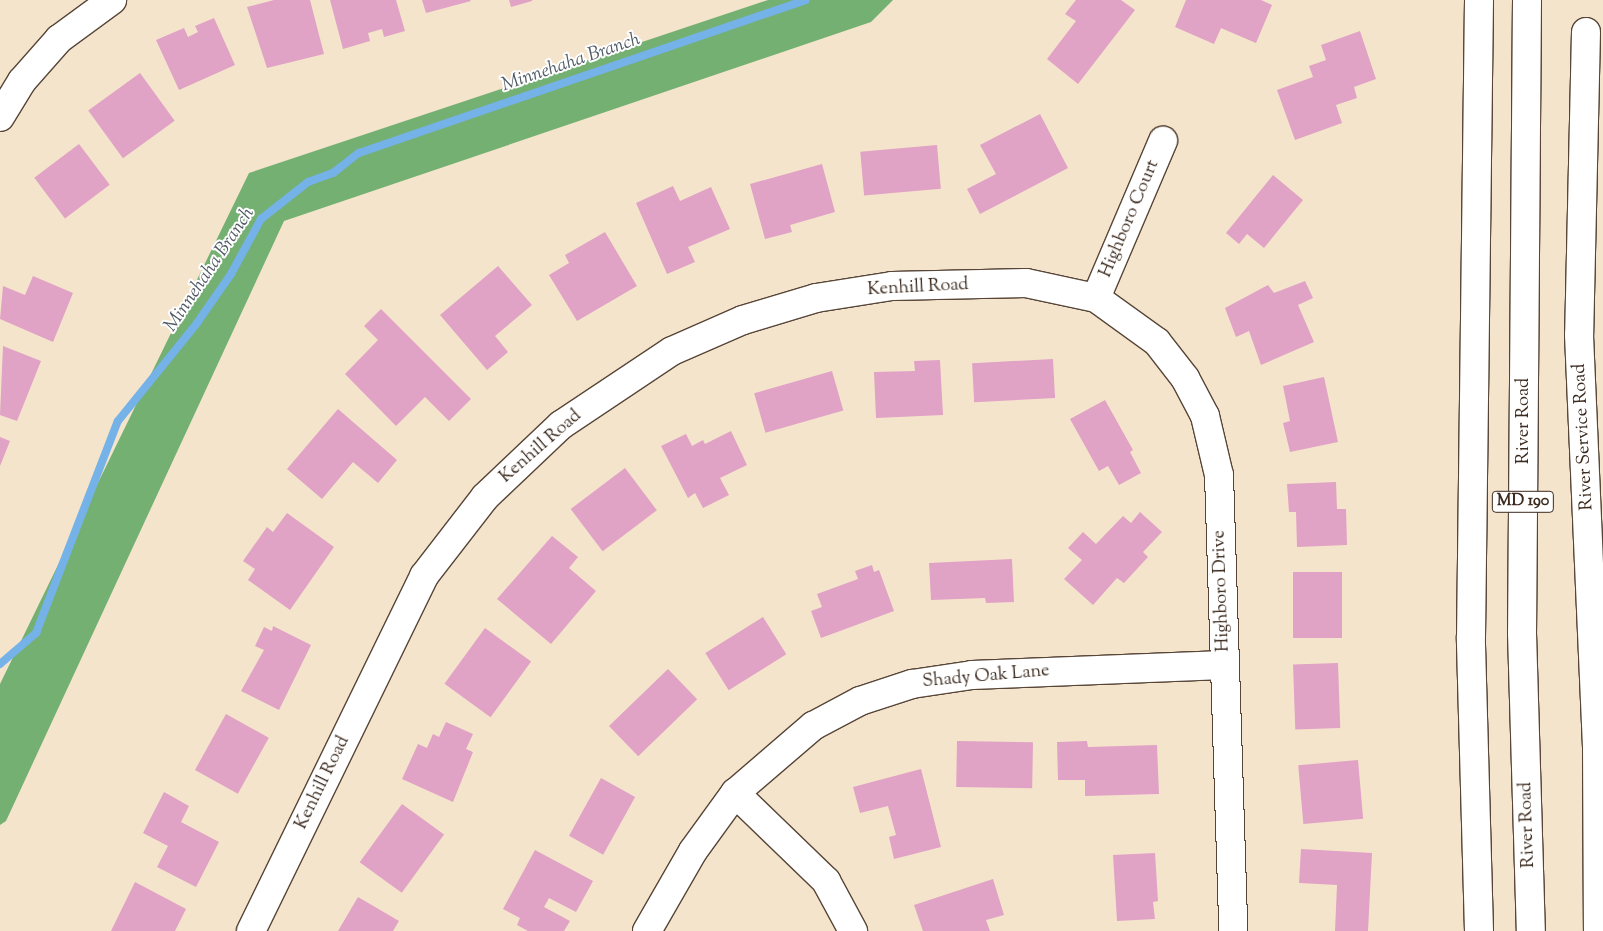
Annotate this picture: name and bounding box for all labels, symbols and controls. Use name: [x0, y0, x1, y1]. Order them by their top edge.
water label: Minnehaha Branch: [499, 29, 643, 97]
street label: Highboro Court: [1096, 157, 1164, 281]
water label: Minnehaha Branch: [160, 203, 260, 337]
street label: Kenhill Road: [867, 275, 969, 301]
street label: River Service Road: [1569, 363, 1599, 511]
street label: River Road: [1513, 378, 1535, 464]
street label: Kenhill Road: [496, 406, 586, 488]
road number: MD 190: [1492, 488, 1554, 516]
street label: Highboro Drive: [1209, 530, 1235, 652]
street label: Shady Oak Lane: [922, 661, 1050, 693]
street label: Kenhill Road: [291, 733, 355, 833]
street label: River Road: [1516, 782, 1540, 868]

